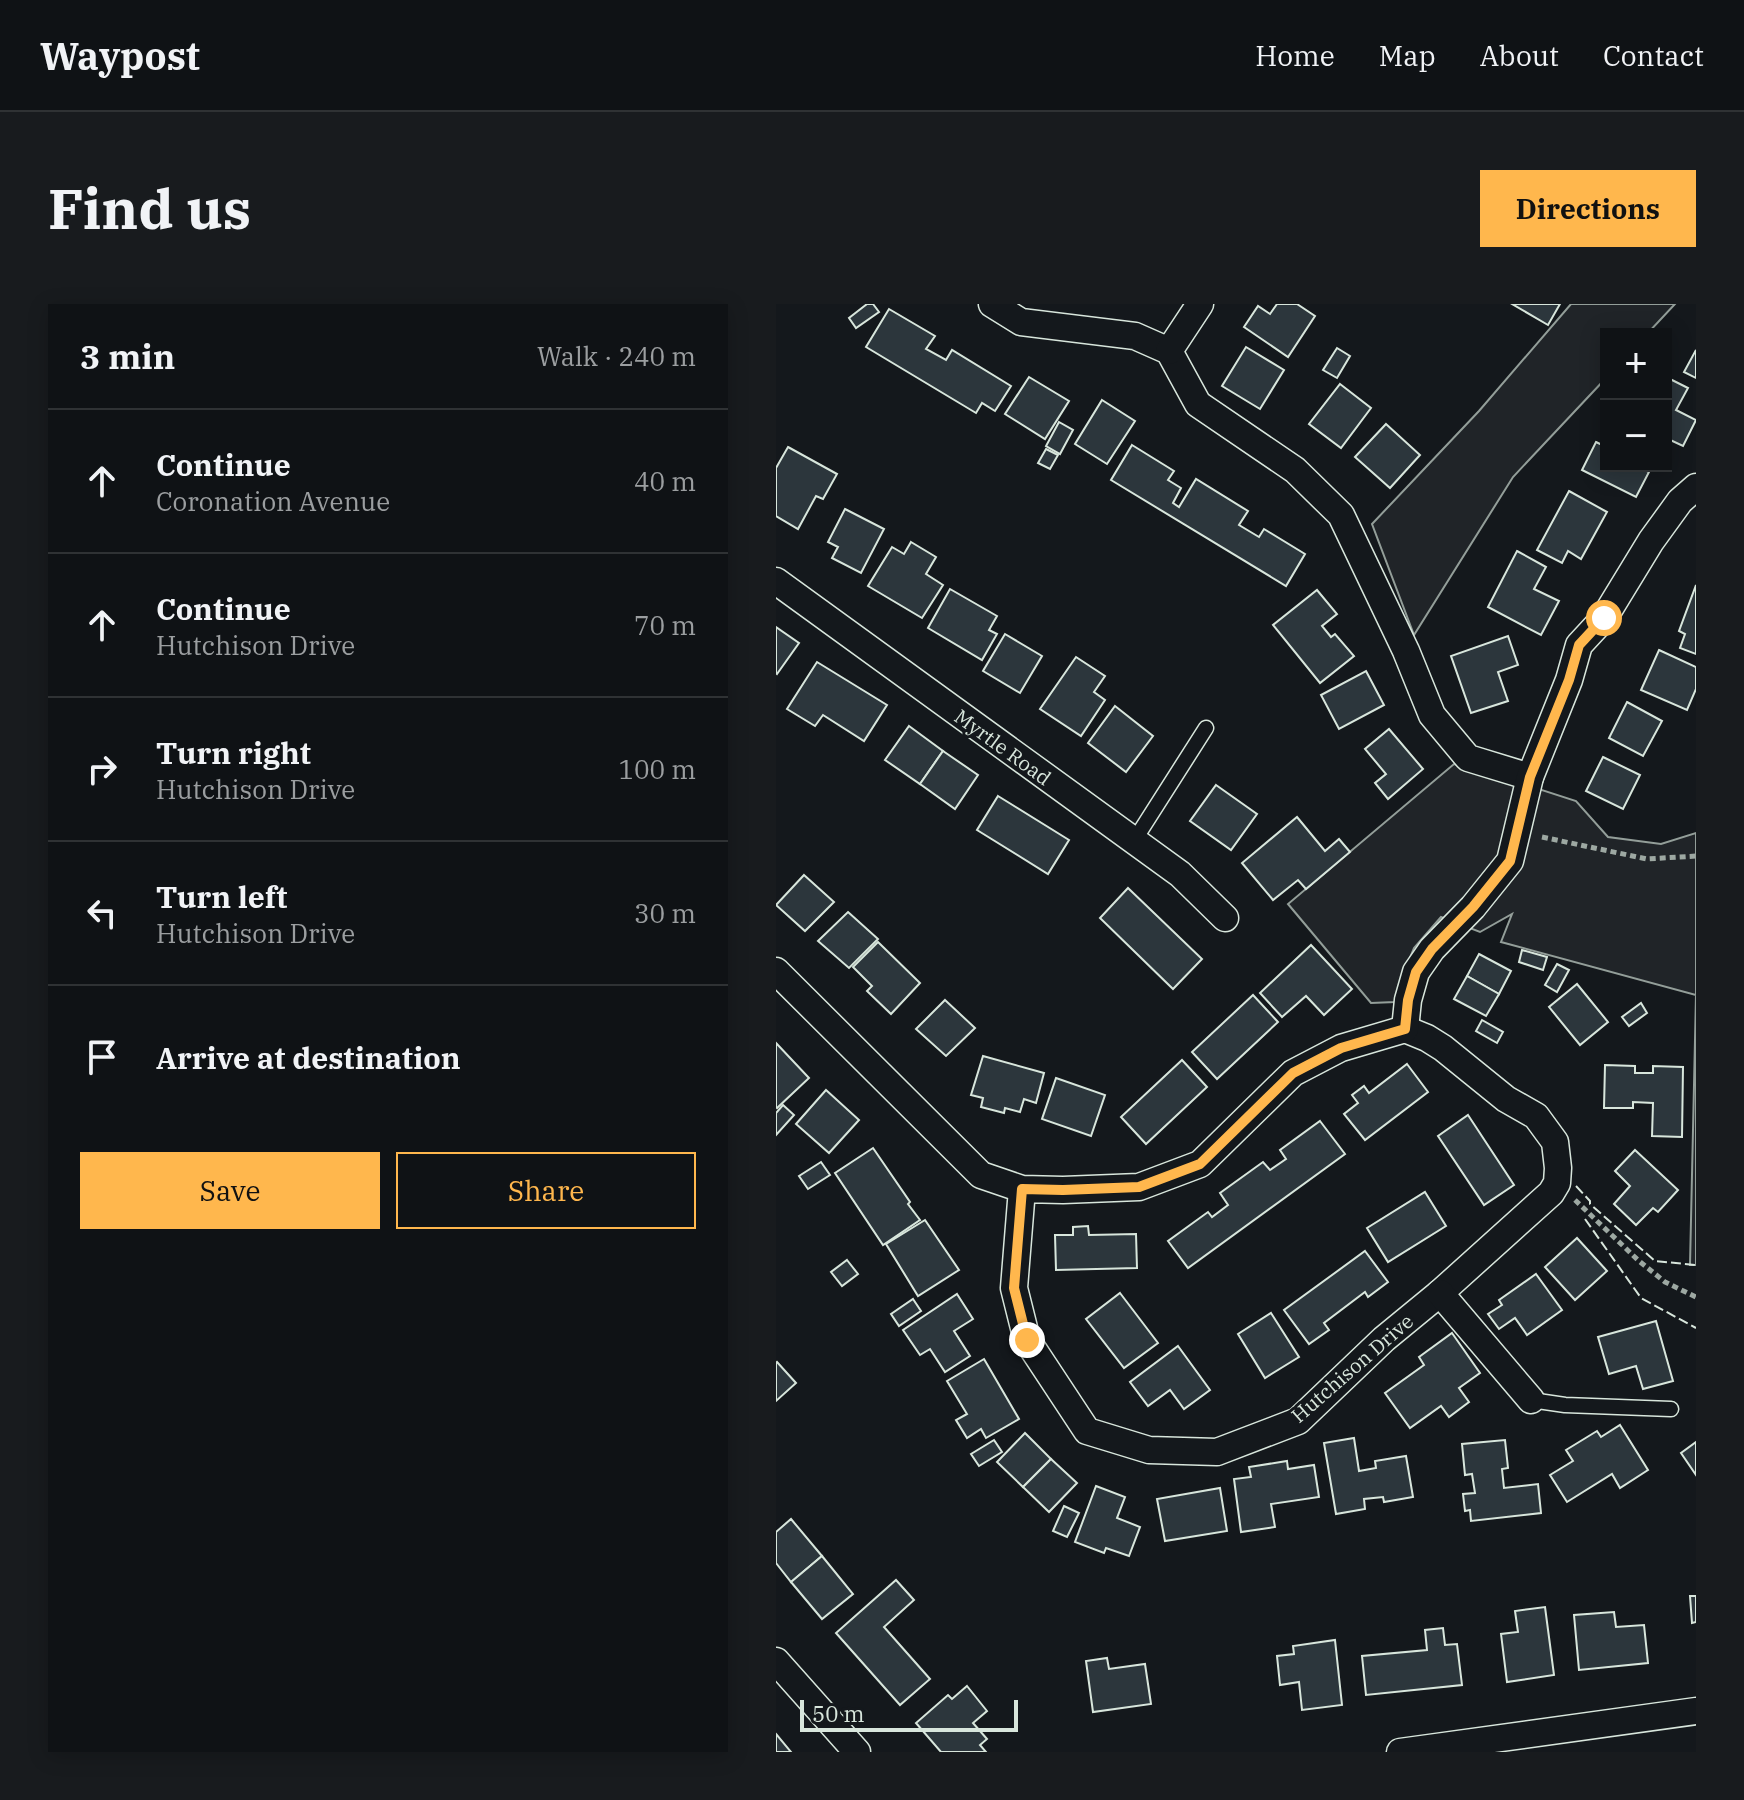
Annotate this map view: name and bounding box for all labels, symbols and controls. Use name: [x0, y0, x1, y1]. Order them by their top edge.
text: Waypost: [40, 31, 200, 80]
text: Home: [1255, 37, 1335, 74]
text: Map: [1379, 37, 1436, 74]
text: About: [1480, 37, 1559, 74]
text: Contact: [1603, 37, 1704, 74]
button: Directions: [1480, 170, 1696, 247]
text: Find us: [48, 172, 251, 244]
map controls: [1600, 328, 1672, 472]
button: +: [1600, 328, 1672, 400]
text: 3 min: [80, 334, 175, 378]
text: Walk · 240 m: [537, 339, 696, 373]
button: −: [1600, 400, 1672, 472]
text: Continue: [156, 445, 291, 484]
icon: ahead: [80, 459, 124, 503]
text: 40 m: [634, 464, 696, 498]
text: Coronation Avenue: [156, 484, 390, 518]
text: Continue: [156, 589, 291, 628]
route start: [1586, 600, 1622, 636]
icon: ahead: [80, 603, 124, 647]
text: 70 m: [634, 608, 696, 642]
text: Hutchison Drive: [156, 628, 355, 662]
street label: Myrtle Road: [949, 703, 1057, 791]
text: Turn right: [156, 733, 311, 772]
icon: right: [80, 747, 124, 791]
text: 100 m: [618, 752, 696, 786]
text: Hutchison Drive: [156, 772, 355, 806]
text: Turn left: [156, 877, 288, 916]
icon: left: [80, 891, 124, 935]
text: 30 m: [634, 896, 696, 930]
text: Hutchison Drive: [156, 916, 355, 950]
icon: arrive: [80, 1035, 124, 1079]
text: Arrive at destination: [156, 1038, 461, 1077]
button: Save: [80, 1152, 380, 1229]
button: Share: [396, 1152, 696, 1229]
street label: Hutchison Drive: [1285, 1308, 1419, 1428]
route end: [1009, 1322, 1045, 1358]
scale bar: [800, 1696, 1018, 1732]
text: 50 m: [812, 1699, 864, 1728]

